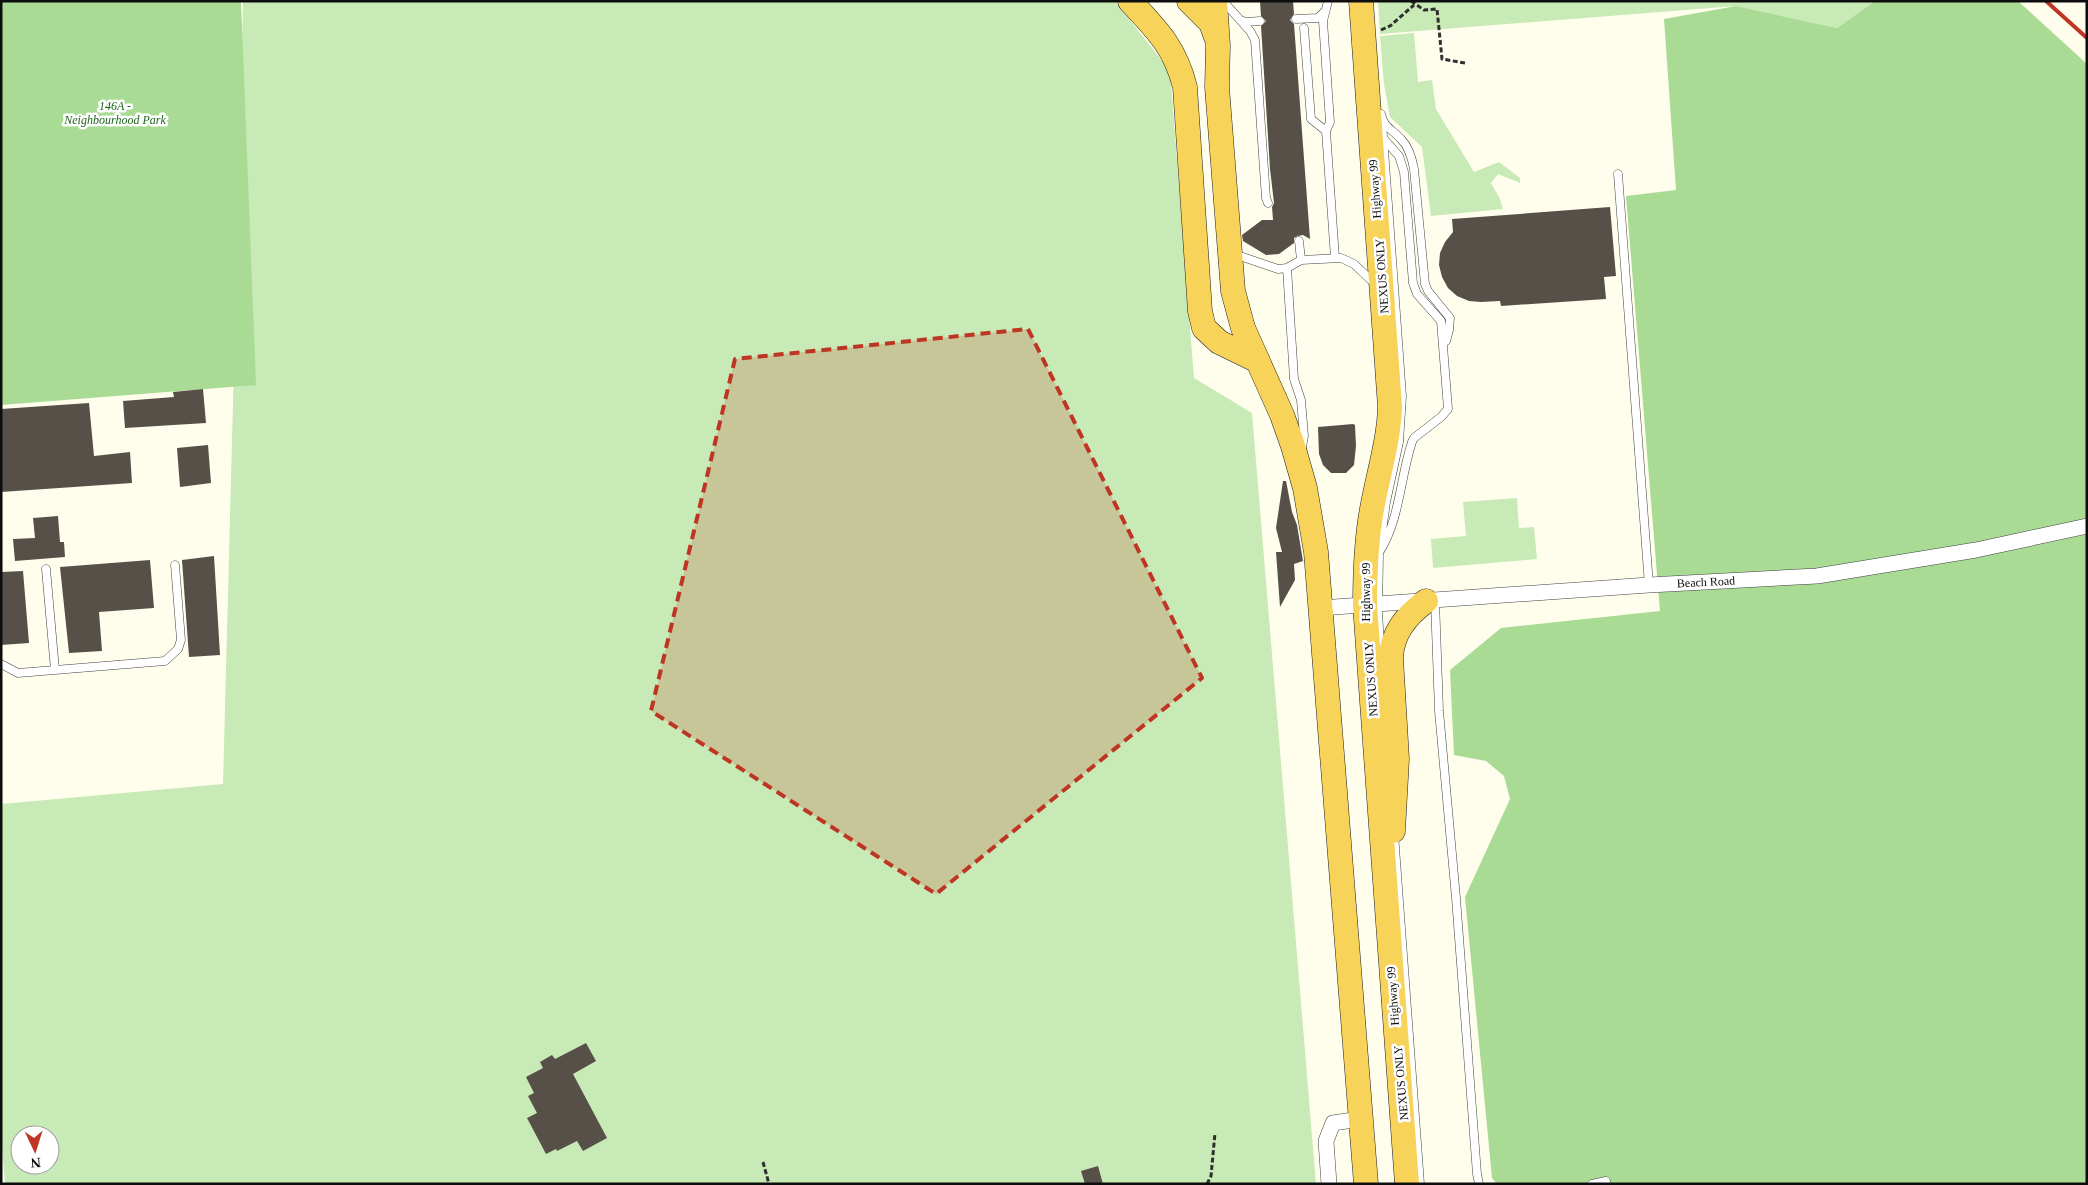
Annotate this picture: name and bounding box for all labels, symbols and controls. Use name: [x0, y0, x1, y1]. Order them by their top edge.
park label: 146A - Neighbourhood Park: [63, 99, 166, 127]
street label: Highway 99: [1366, 159, 1384, 219]
street label: NEXUS ONLY: [1372, 238, 1392, 314]
street label: Highway 99: [1359, 563, 1373, 622]
street label: Beach Road: [1677, 573, 1735, 591]
street label: NEXUS ONLY: [1361, 641, 1381, 717]
street label: Highway 99: [1384, 966, 1402, 1026]
street label: NEXUS ONLY: [1391, 1045, 1411, 1121]
north arrow: [10, 1125, 60, 1175]
text: N: [30, 1155, 41, 1170]

